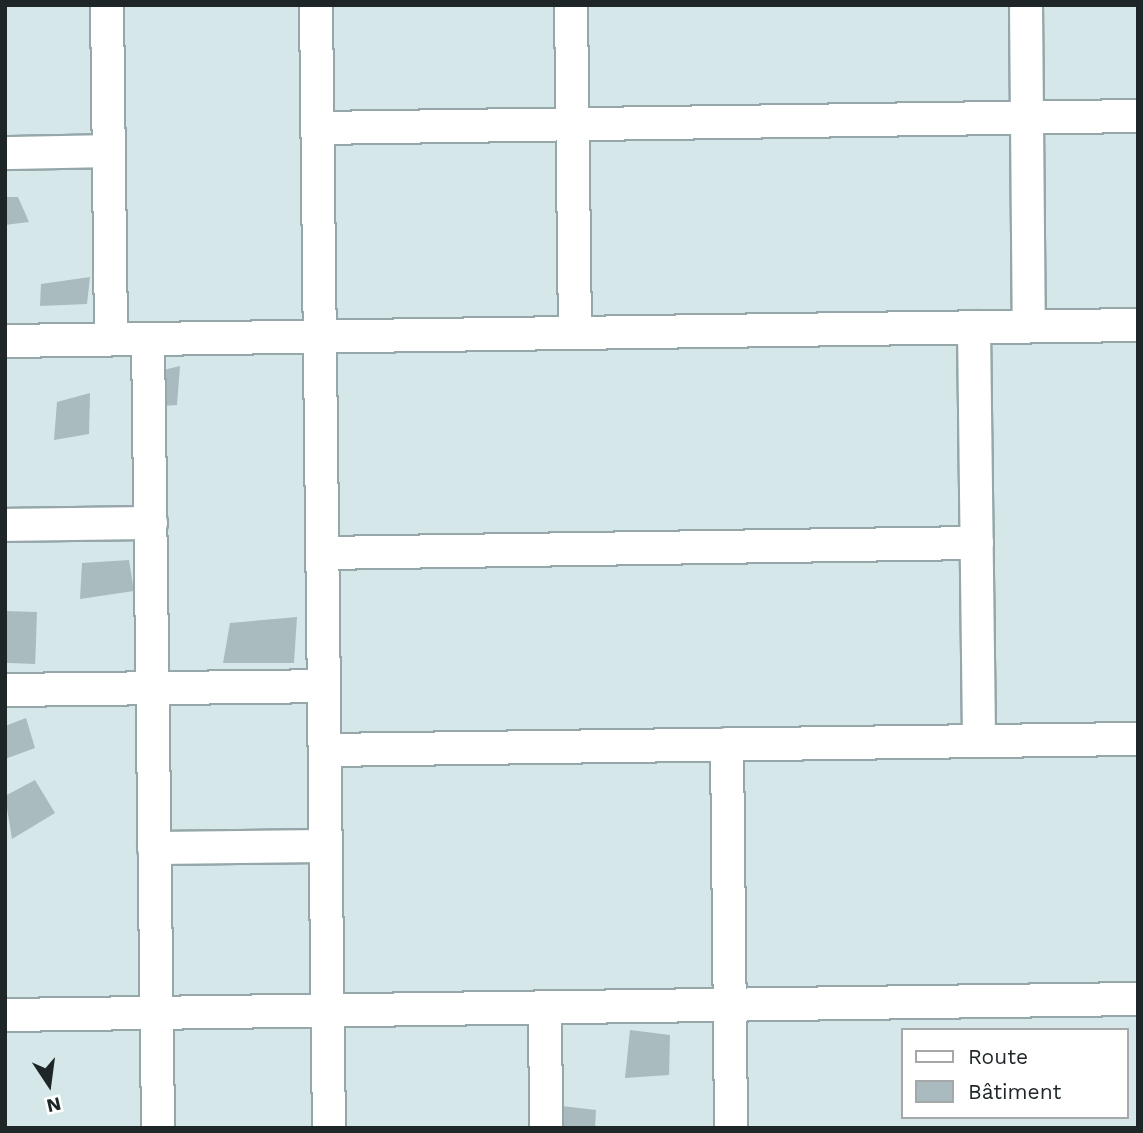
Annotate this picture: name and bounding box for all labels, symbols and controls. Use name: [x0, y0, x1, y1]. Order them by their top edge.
legend: [902, 1028, 1129, 1119]
text: Route: [968, 1044, 1028, 1069]
north arrow: [14, 1049, 84, 1119]
text: Bâtiment: [968, 1079, 1061, 1104]
text: N: [44, 1092, 63, 1118]

